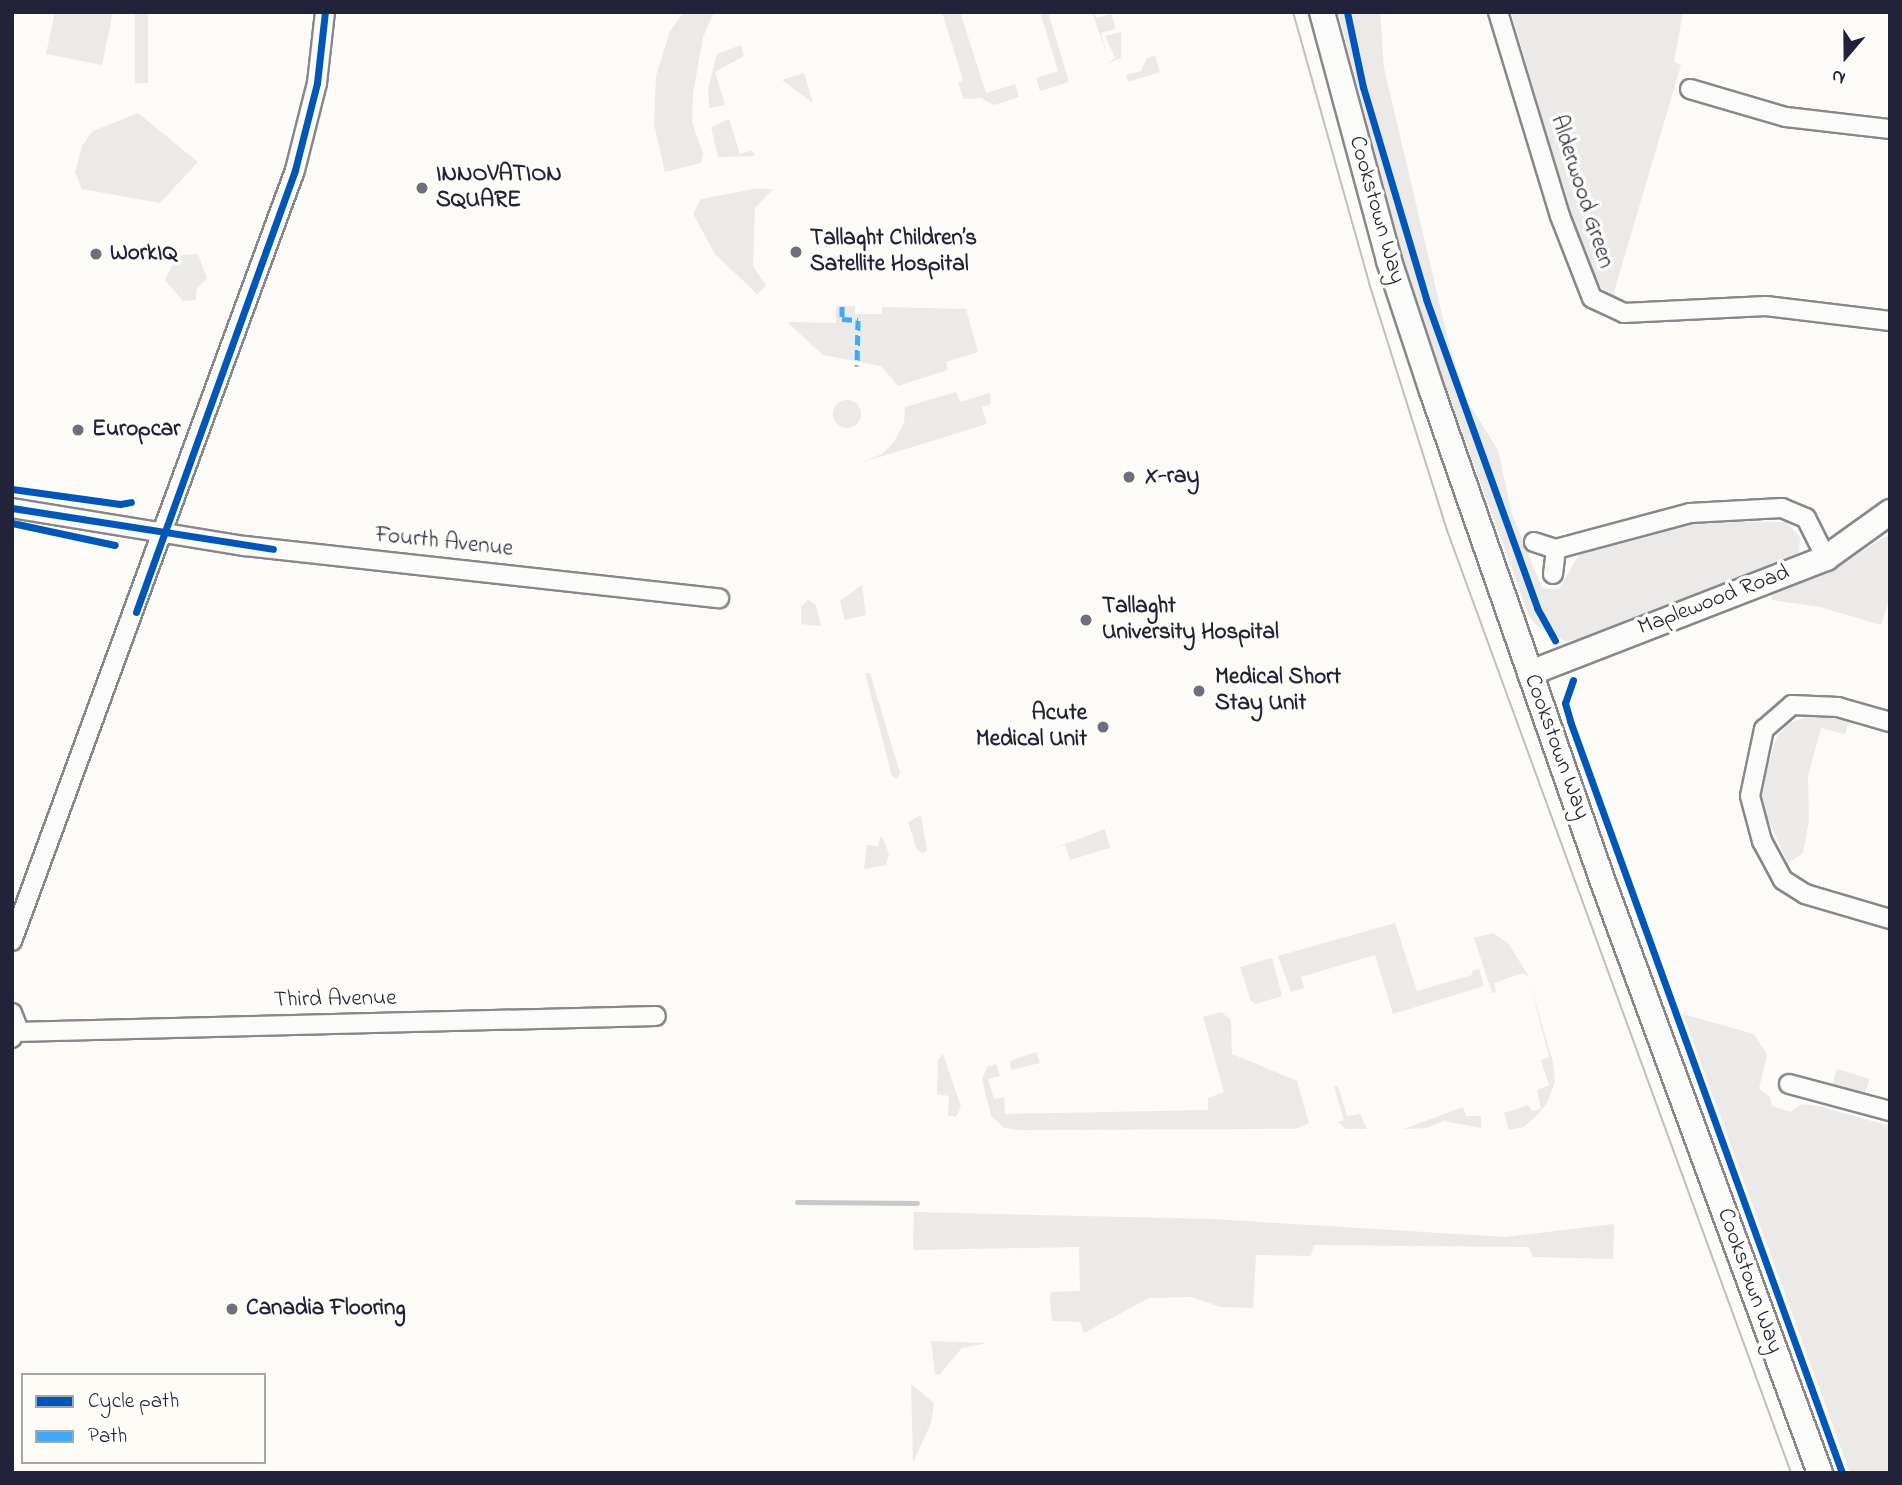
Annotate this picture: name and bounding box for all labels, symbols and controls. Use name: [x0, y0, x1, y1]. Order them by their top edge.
north arrow: [1811, 21, 1881, 91]
text: N: [1828, 61, 1849, 91]
street label: Alderwood Green: [1543, 112, 1619, 272]
street label: Cookstown Way: [1342, 133, 1410, 287]
place label: INNOVATION SQUARE: [436, 161, 562, 215]
marker: INNOVATION SQUARE: [414, 180, 430, 196]
place label: Tallaght Children’s Satellite Hospital: [810, 225, 977, 279]
place label: WorkIQ: [110, 240, 177, 268]
marker: Tallaght Children’s Satellite Hospital: [788, 244, 804, 260]
marker: WorkIQ: [88, 246, 104, 262]
place label: Europcar: [92, 416, 180, 444]
marker: Europcar: [70, 422, 86, 438]
place label: X-ray: [1145, 463, 1199, 491]
marker: X-ray: [1119, 467, 1139, 487]
street label: Fourth Avenue: [374, 522, 514, 564]
street label: Maplewood Road: [1634, 559, 1794, 643]
place label: Tallaght University Hospital: [1102, 593, 1279, 647]
marker: Tallaght University Hospital: [1076, 610, 1096, 630]
place label: Medical Short Stay Unit: [1215, 664, 1341, 718]
street label: Cookstown Way: [1517, 671, 1595, 823]
marker: Medical Short Stay Unit: [1189, 681, 1209, 701]
place label: Acute Medical Unit: [976, 700, 1087, 754]
marker: Acute Medical Unit: [1093, 717, 1113, 737]
street label: Third Avenue: [273, 985, 397, 1015]
street label: Cookstown Way: [1710, 1205, 1788, 1357]
place label: Canadia Flooring: [246, 1295, 406, 1323]
marker: Canadia Flooring: [224, 1301, 240, 1317]
legend: [21, 1373, 266, 1464]
text: Cycle path: [88, 1387, 179, 1417]
text: Path: [88, 1422, 127, 1452]

